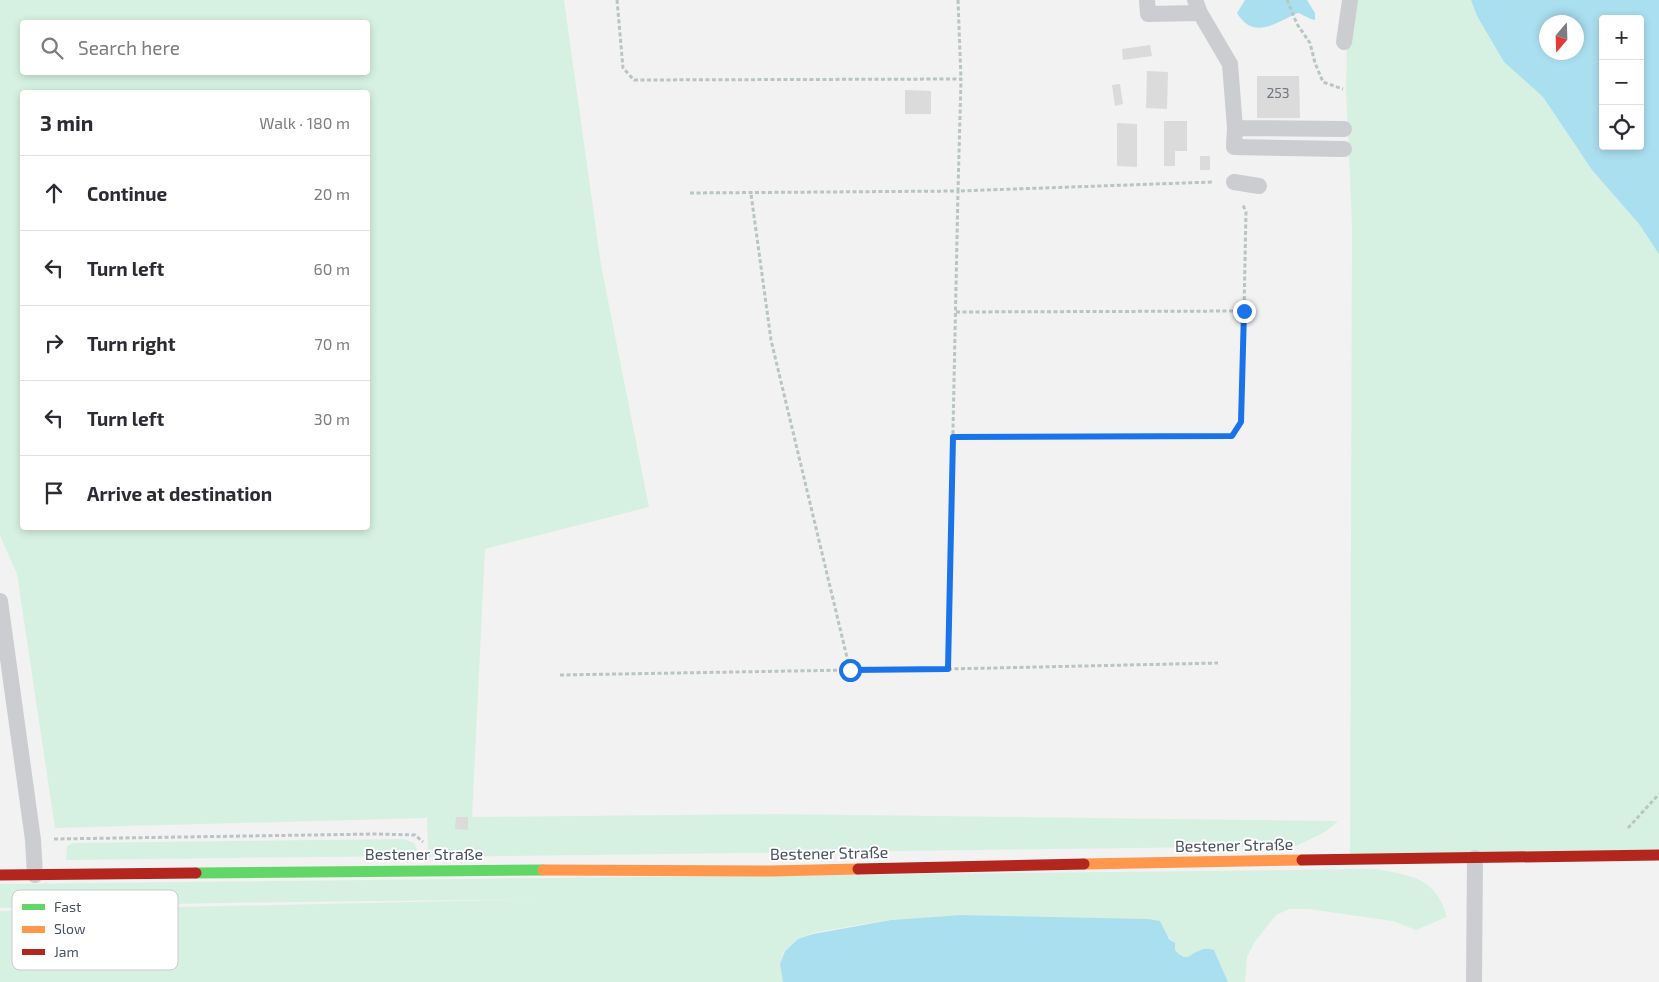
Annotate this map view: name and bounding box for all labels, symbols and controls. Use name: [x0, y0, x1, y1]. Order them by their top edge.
north arrow: [1539, 15, 1584, 60]
map controls: [1599, 15, 1644, 150]
button: +: [1599, 15, 1644, 60]
search box: [20, 20, 370, 75]
icon: search: [38, 34, 66, 62]
text: Search here: [78, 36, 180, 59]
button: −: [1599, 60, 1644, 105]
house number: 253: [1266, 84, 1290, 101]
button: locate: [1599, 105, 1644, 150]
text: 3 min: [40, 110, 93, 135]
text: Walk · 180 m: [259, 113, 350, 132]
icon: ahead: [40, 179, 68, 207]
text: Continue: [87, 182, 167, 205]
text: 20 m: [314, 184, 350, 203]
icon: left: [40, 254, 68, 282]
text: Turn left: [87, 257, 164, 280]
text: 60 m: [314, 259, 350, 278]
route end: [1233, 300, 1256, 323]
icon: right: [40, 329, 68, 357]
text: Turn right: [87, 332, 175, 355]
text: 70 m: [315, 334, 350, 353]
icon: left: [40, 404, 68, 432]
text: Turn left: [87, 407, 164, 430]
text: 30 m: [314, 409, 350, 428]
icon: arrive: [40, 479, 68, 507]
text: Arrive at destination: [87, 482, 272, 505]
route start: [839, 659, 862, 682]
street label: Bestener Straße: [1175, 834, 1293, 855]
street label: Bestener Straße: [770, 842, 888, 863]
street label: Bestener Straße: [365, 844, 483, 863]
legend: [12, 890, 178, 970]
text: Fast: [54, 898, 81, 915]
text: Slow: [54, 920, 86, 937]
text: Jam: [54, 943, 79, 960]

